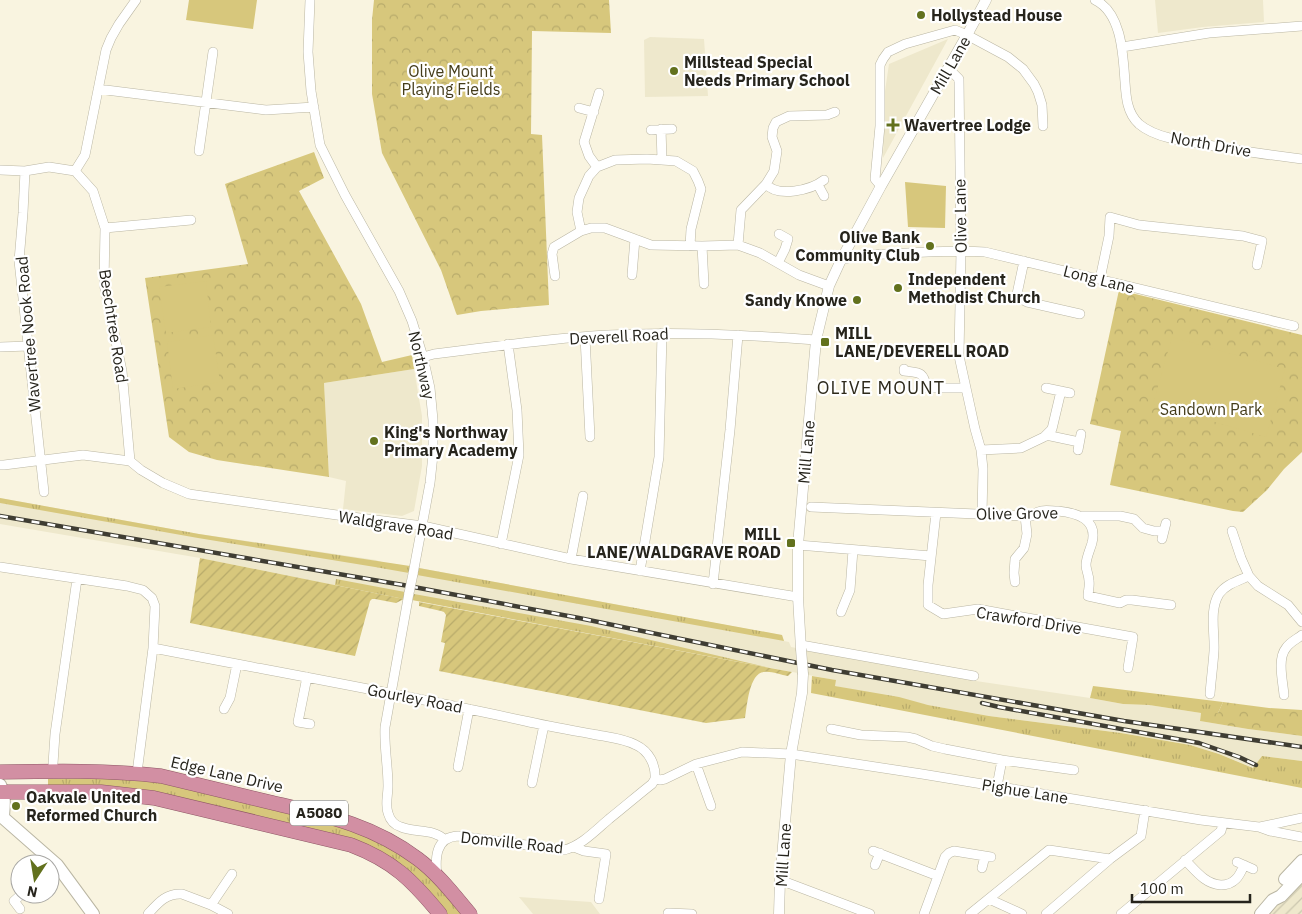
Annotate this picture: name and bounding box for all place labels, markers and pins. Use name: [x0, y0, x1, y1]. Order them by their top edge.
place label: Hollystead House: [931, 5, 1062, 25]
marker: Hollystead House: [915, 9, 927, 21]
place label: Millstead Special Needs Primary School: [684, 52, 850, 90]
marker: Millstead Special Needs Primary School: [668, 65, 680, 77]
place label: Wavertree Lodge: [904, 115, 1031, 135]
marker: Wavertree Lodge: [886, 118, 900, 132]
place label: Olive Bank Community Club: [795, 227, 921, 265]
marker: Olive Bank Community Club: [924, 240, 936, 252]
place label: Independent Methodist Church: [908, 269, 1041, 307]
marker: Independent Methodist Church: [892, 282, 904, 294]
place label: Sandy Knowe: [745, 290, 847, 310]
marker: Sandy Knowe: [851, 294, 863, 306]
place label: MILL LANE/DEVERELL ROAD: [835, 323, 1009, 361]
marker: MILL LANE/DEVERELL ROAD: [819, 336, 831, 348]
place label: King's Northway Primary Academy: [384, 422, 518, 460]
marker: King's Northway Primary Academy: [368, 435, 380, 447]
place label: MILL LANE/WALDGRAVE ROAD: [587, 524, 781, 562]
marker: MILL LANE/WALDGRAVE ROAD: [785, 537, 797, 549]
place label: Oakvale United Reformed Church: [26, 787, 157, 825]
marker: Oakvale United Reformed Church: [10, 800, 22, 812]

